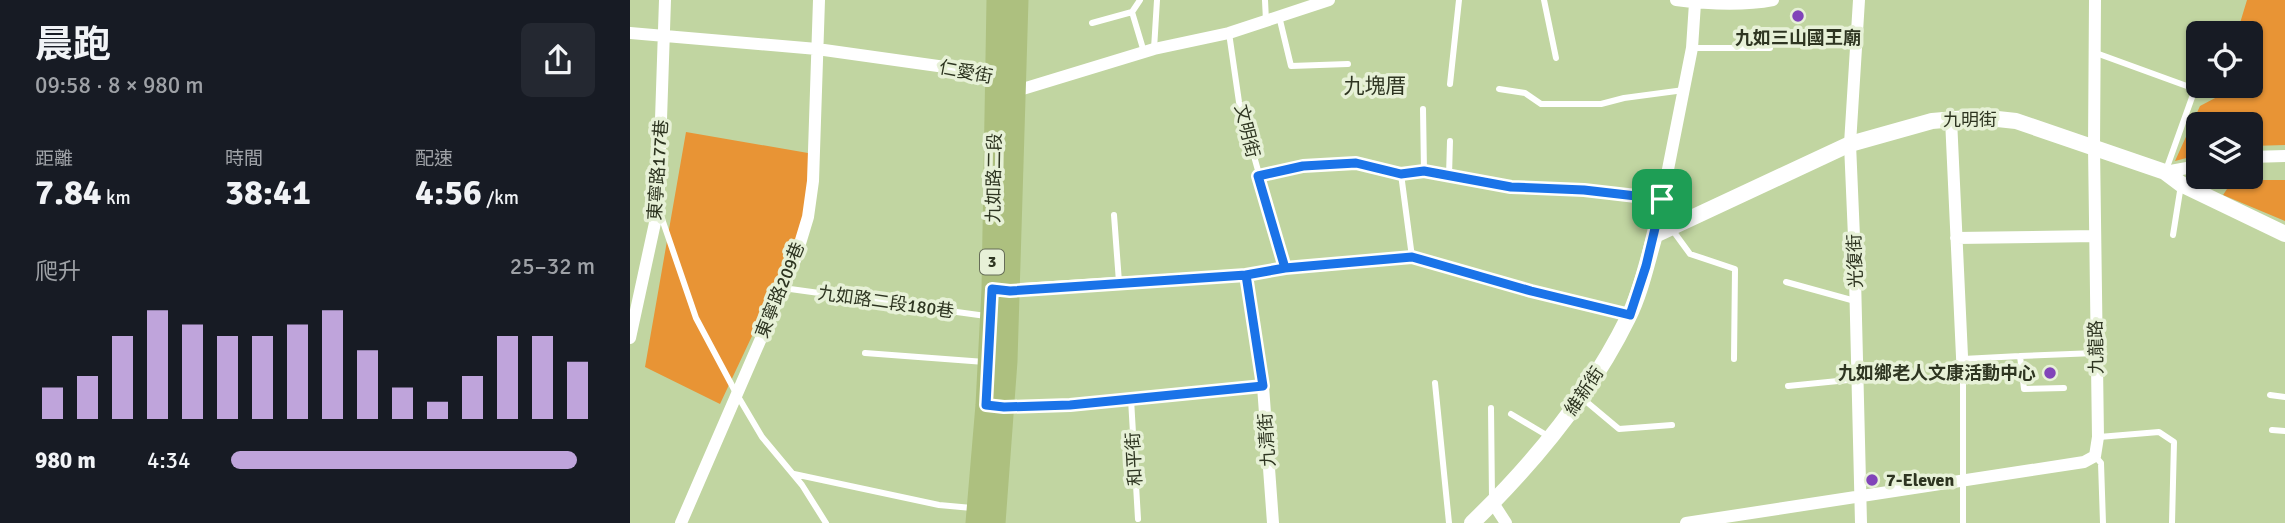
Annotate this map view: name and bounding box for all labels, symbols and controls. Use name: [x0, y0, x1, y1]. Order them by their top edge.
marker: 九如三山國王廟: [1790, 8, 1806, 24]
text: 晨跑: [35, 21, 111, 68]
map controls: [2186, 21, 2263, 189]
button: locate: [2186, 21, 2263, 98]
button: share: [521, 23, 595, 97]
place label: 九如三山國王廟: [1735, 27, 1861, 49]
street label: 仁愛街: [937, 56, 995, 88]
text: 09:58 · 8 × 980 m: [35, 71, 204, 100]
district label: 九塊厝: [1344, 73, 1407, 99]
street label: 文明街: [1230, 102, 1264, 160]
street label: 九明街: [1943, 109, 1997, 131]
button: layers: [2186, 112, 2263, 189]
street label: 東寧路177巷: [643, 119, 673, 221]
street label: 九如路二段: [982, 133, 1006, 223]
text: 距離: [35, 147, 73, 171]
text: 時間: [225, 147, 263, 171]
text: 配速: [415, 147, 453, 171]
pin: [1632, 169, 1692, 229]
text: 7.84: [35, 171, 102, 214]
text: 38:41: [225, 171, 311, 214]
text: 4:56: [415, 171, 482, 214]
icon: arrive: [1643, 180, 1681, 218]
text: km: [102, 186, 131, 210]
text: /km: [482, 186, 519, 210]
street label: 光復街: [1843, 234, 1867, 288]
street label: 東寧路209巷: [751, 239, 809, 341]
road number: 3: [980, 250, 1004, 274]
text: 25–32 m: [510, 252, 595, 281]
text: 爬升: [35, 257, 81, 286]
street label: 九如路二段180巷: [817, 282, 955, 322]
street label: 九龍路: [2085, 320, 2107, 374]
street label: 維新街: [1560, 362, 1608, 420]
place label: 九如鄉老人文康活動中心: [1838, 362, 2036, 384]
marker: 九如鄉老人文康活動中心: [2042, 365, 2058, 381]
street label: 九清街: [1254, 412, 1280, 468]
street label: 和平街: [1122, 431, 1146, 487]
text: 980 m: [35, 446, 96, 475]
text: 4:34: [147, 446, 190, 475]
place label: 7-Eleven: [1886, 469, 1954, 491]
marker: 7-Eleven: [1864, 472, 1880, 488]

